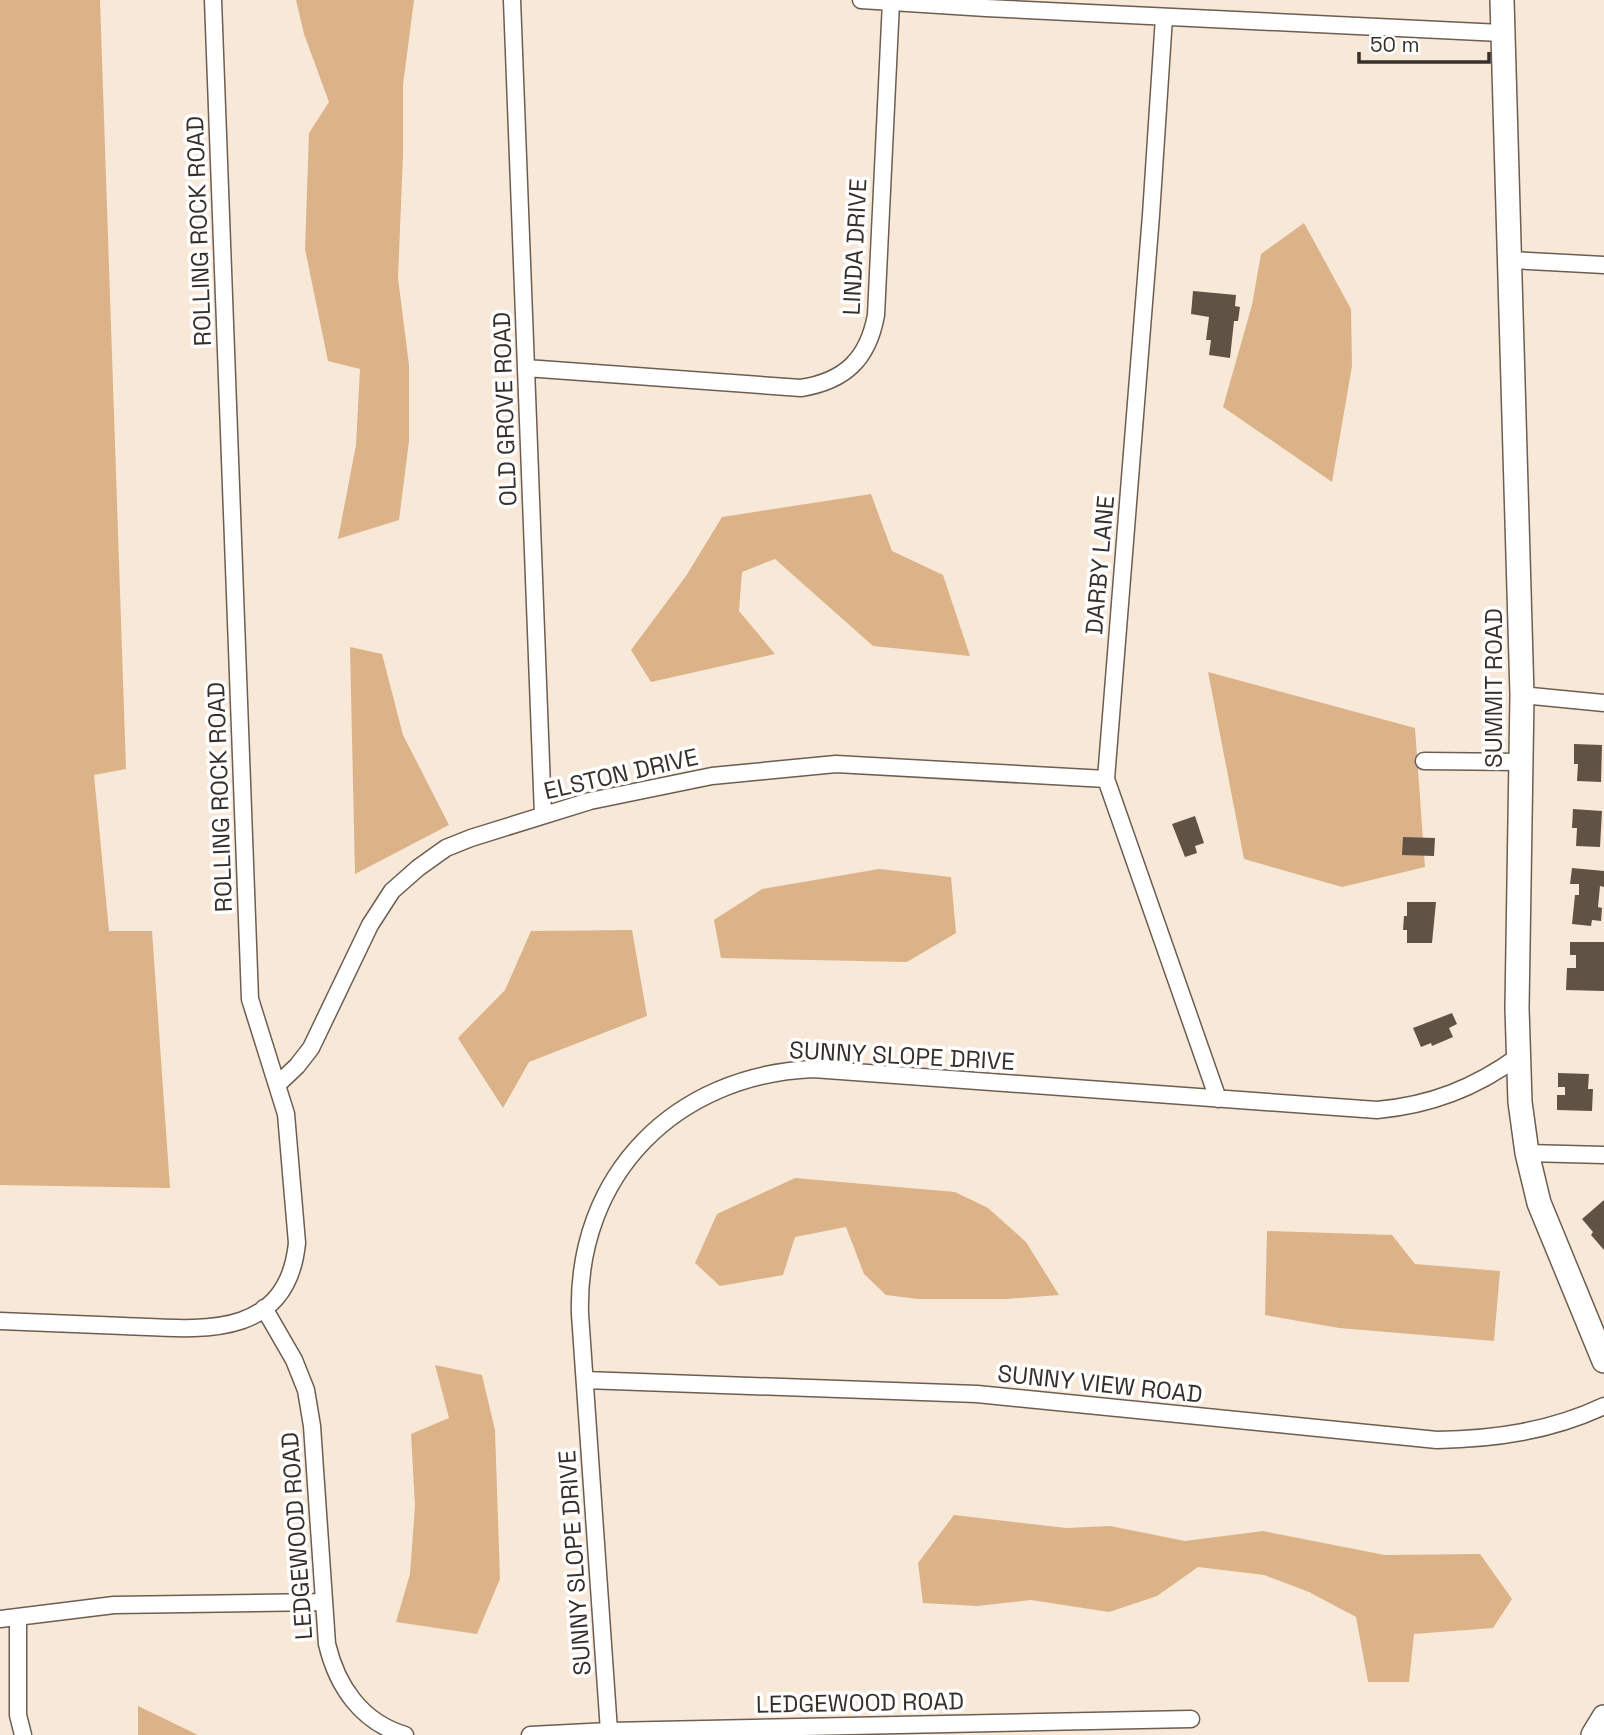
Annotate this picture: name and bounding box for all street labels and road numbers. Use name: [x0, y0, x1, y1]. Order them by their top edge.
street label: ROLLING ROCK ROAD: [179, 115, 218, 347]
street label: LINDA DRIVE: [835, 178, 874, 316]
street label: OLD GROVE ROAD: [486, 311, 523, 507]
street label: DARBY LANE: [1078, 494, 1121, 636]
street label: SUMMIT ROAD: [1478, 608, 1509, 768]
street label: ROLLING ROCK ROAD: [200, 681, 239, 913]
street label: ELSTON DRIVE: [541, 741, 701, 806]
street label: SUNNY SLOPE DRIVE: [788, 1034, 1016, 1077]
street label: SUNNY VIEW ROAD: [996, 1357, 1204, 1410]
street label: LEDGEWOOD ROAD: [274, 1431, 319, 1641]
street label: SUNNY SLOPE DRIVE: [551, 1449, 598, 1677]
street label: LEDGEWOOD ROAD: [756, 1685, 964, 1720]

